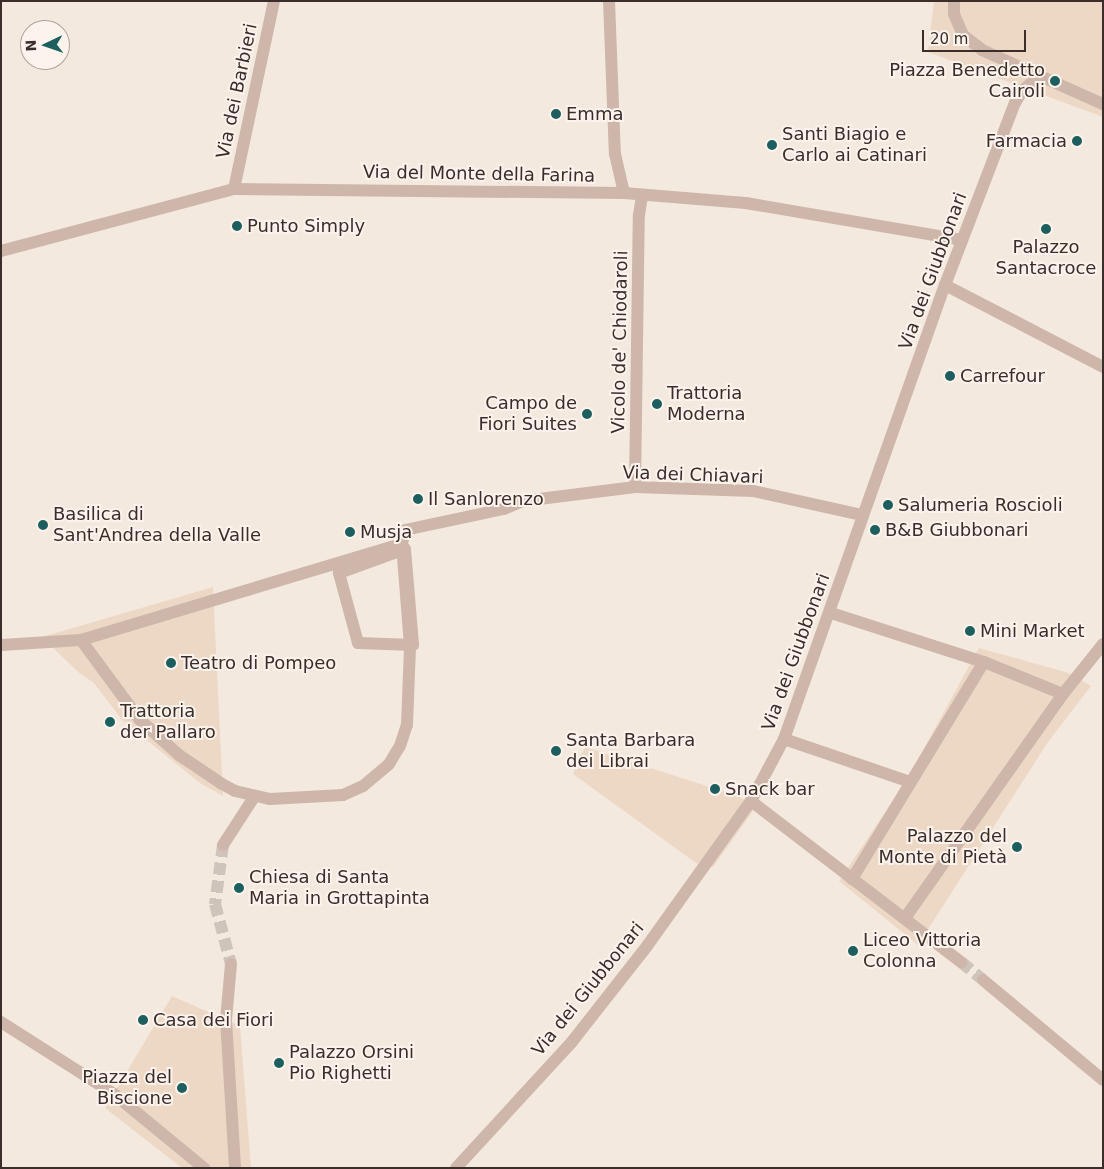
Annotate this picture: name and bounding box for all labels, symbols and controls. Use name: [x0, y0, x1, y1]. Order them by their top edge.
north arrow: [20, 20, 70, 70]
scale bar: [924, 20, 1028, 52]
street label: Via dei Barbieri: [212, 21, 262, 161]
text: 20 m: [930, 30, 968, 48]
text: N: [23, 39, 39, 52]
place label: Piazza Benedetto Cairoli: [889, 60, 1045, 102]
marker: Piazza Benedetto Cairoli: [1049, 75, 1061, 87]
place label: Emma: [566, 103, 623, 125]
marker: Emma: [550, 108, 562, 120]
place label: Santi Biagio e Carlo ai Catinari: [782, 124, 927, 166]
place label: Farmacia: [986, 130, 1067, 152]
marker: Farmacia: [1071, 135, 1083, 147]
marker: Santi Biagio e Carlo ai Catinari: [766, 139, 778, 151]
street label: Via del Monte della Farina: [363, 161, 595, 187]
street label: Via dei Giubbonari: [894, 189, 972, 353]
place label: Punto Simply: [247, 215, 365, 237]
marker: Punto Simply: [231, 220, 243, 232]
marker: Palazzo Santacroce: [1040, 223, 1052, 235]
place label: Palazzo Santacroce: [996, 237, 1096, 280]
street label: Vicolo de' Chiodaroli: [608, 250, 632, 434]
place label: Carrefour: [960, 365, 1045, 387]
marker: Carrefour: [944, 370, 956, 382]
place label: Trattoria Moderna: [667, 383, 746, 426]
place label: Campo de Fiori Suites: [478, 393, 577, 436]
marker: Trattoria Moderna: [651, 398, 663, 410]
marker: Campo de Fiori Suites: [581, 408, 593, 420]
street label: Via dei Chiavari: [622, 462, 764, 488]
place label: Il Sanlorenzo: [428, 488, 544, 510]
marker: Il Sanlorenzo: [412, 493, 424, 505]
place label: Salumeria Roscioli: [898, 494, 1063, 516]
marker: Salumeria Roscioli: [882, 499, 894, 511]
place label: Basilica di Sant'Andrea della Valle: [53, 504, 261, 546]
marker: Basilica di Sant'Andrea della Valle: [37, 519, 49, 531]
place label: B&B Giubbonari: [885, 519, 1029, 541]
place label: Musja: [360, 521, 412, 543]
marker: B&B Giubbonari: [869, 524, 881, 536]
marker: Musja: [344, 526, 356, 538]
street label: Via dei Giubbonari: [757, 570, 835, 734]
place label: Mini Market: [980, 620, 1085, 642]
marker: Mini Market: [964, 625, 976, 637]
place label: Teatro di Pompeo: [181, 652, 336, 674]
marker: Teatro di Pompeo: [165, 657, 177, 669]
place label: Trattoria der Pallaro: [120, 701, 216, 744]
marker: Trattoria der Pallaro: [104, 716, 116, 728]
place label: Santa Barbara dei Librai: [566, 730, 695, 772]
marker: Santa Barbara dei Librai: [550, 745, 562, 757]
place label: Snack bar: [725, 778, 815, 800]
marker: Snack bar: [709, 783, 721, 795]
place label: Palazzo del Monte di Pietà: [878, 826, 1007, 869]
marker: Palazzo del Monte di Pietà: [1011, 841, 1023, 853]
place label: Chiesa di Santa Maria in Grottapinta: [249, 867, 430, 910]
marker: Chiesa di Santa Maria in Grottapinta: [233, 882, 245, 894]
street label: Via dei Giubbonari: [527, 918, 649, 1060]
place label: Liceo Vittoria Colonna: [863, 930, 981, 972]
marker: Liceo Vittoria Colonna: [847, 945, 859, 957]
place label: Casa dei Fiori: [153, 1009, 273, 1031]
marker: Casa dei Fiori: [137, 1014, 149, 1026]
place label: Palazzo Orsini Pio Righetti: [289, 1042, 414, 1084]
marker: Palazzo Orsini Pio Righetti: [273, 1057, 285, 1069]
place label: Piazza del Biscione: [82, 1067, 172, 1110]
marker: Piazza del Biscione: [176, 1082, 188, 1094]

